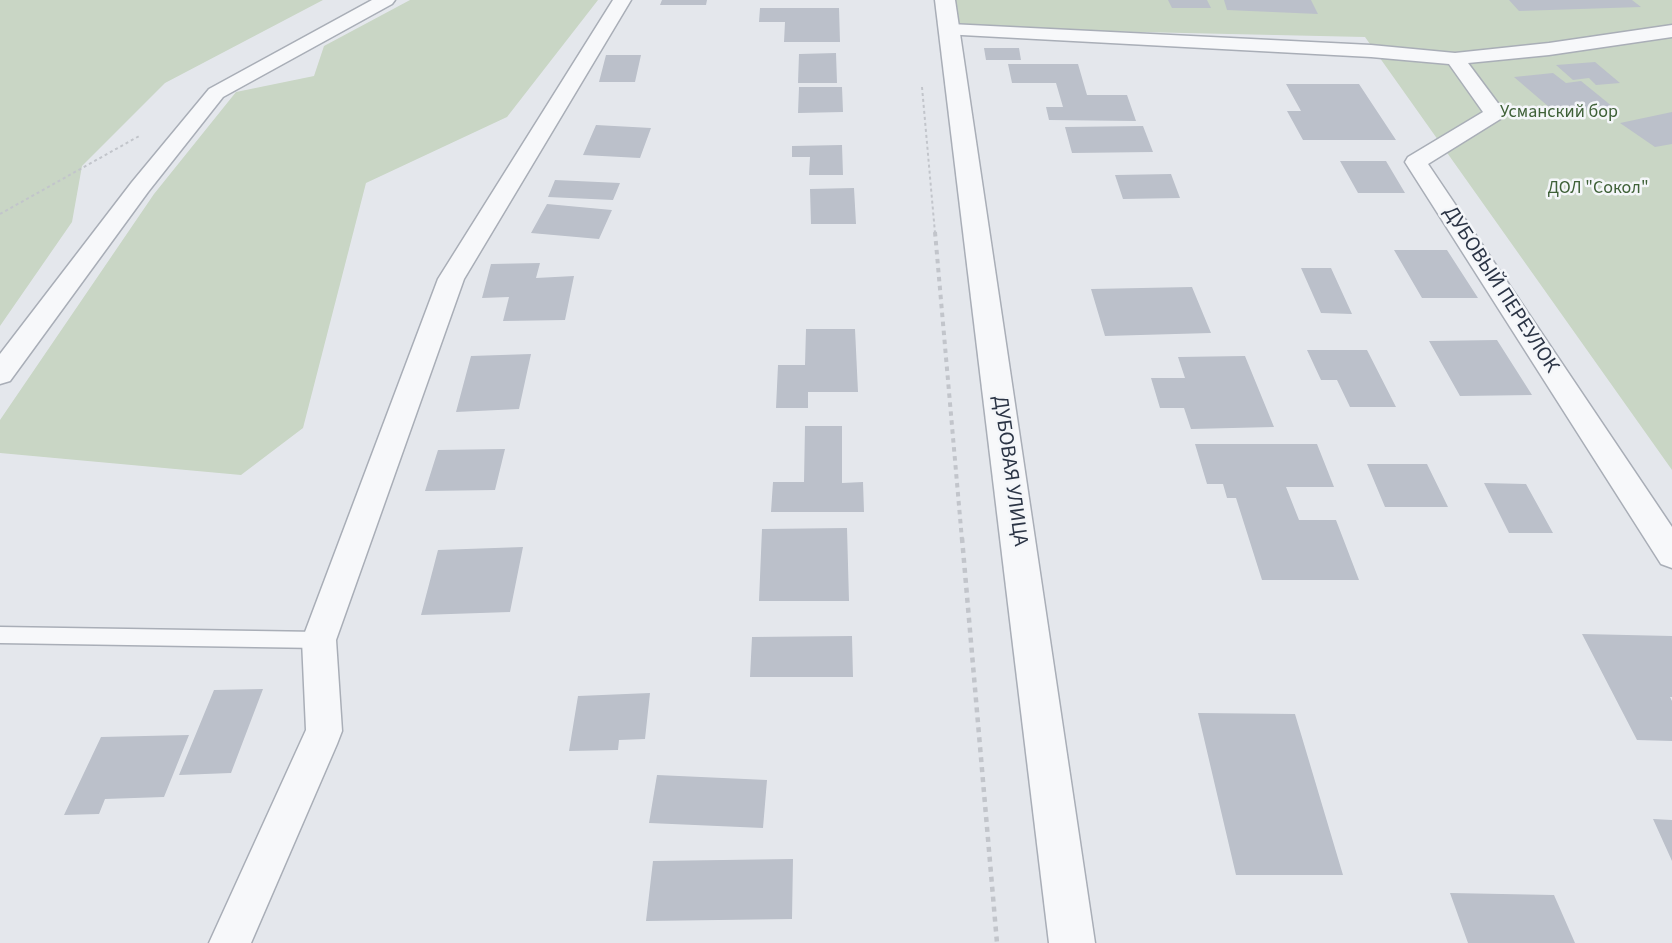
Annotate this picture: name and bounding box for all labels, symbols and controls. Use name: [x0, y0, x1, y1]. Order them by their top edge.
park label: Усманский бор: [1500, 102, 1618, 124]
park label: ДОЛ "Сокол": [1547, 178, 1649, 200]
street label: ДУБОВЫЙ ПЕРЕУЛОК: [1437, 202, 1563, 378]
street label: ДУБОВАЯ УЛИЦА: [986, 394, 1032, 548]

